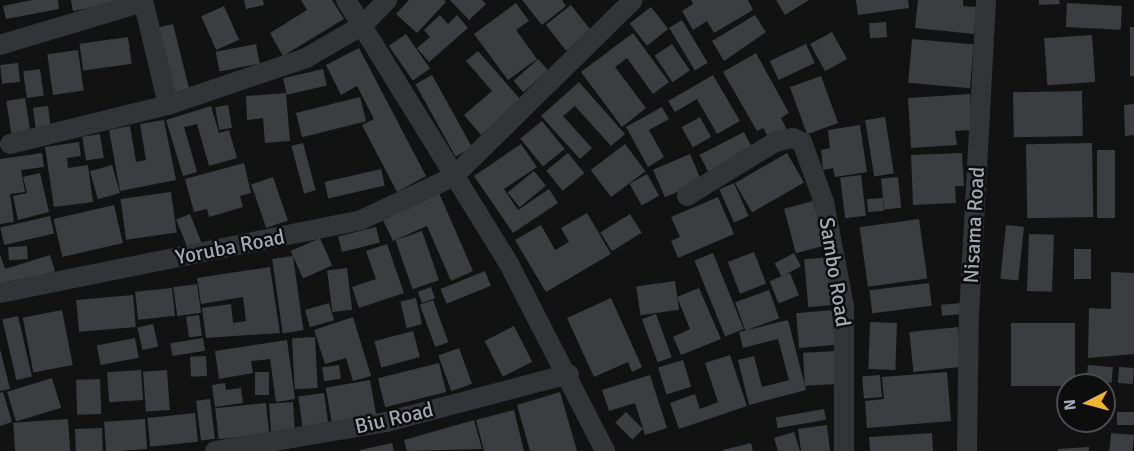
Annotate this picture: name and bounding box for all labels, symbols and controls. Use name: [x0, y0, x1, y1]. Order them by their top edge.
street label: Nisama Road: [958, 166, 990, 284]
street label: Sambo Road: [814, 215, 856, 329]
street label: Yoruba Road: [173, 224, 287, 270]
north arrow: [1056, 373, 1116, 433]
street label: Biu Road: [352, 397, 436, 439]
text: N: [1060, 398, 1081, 411]

